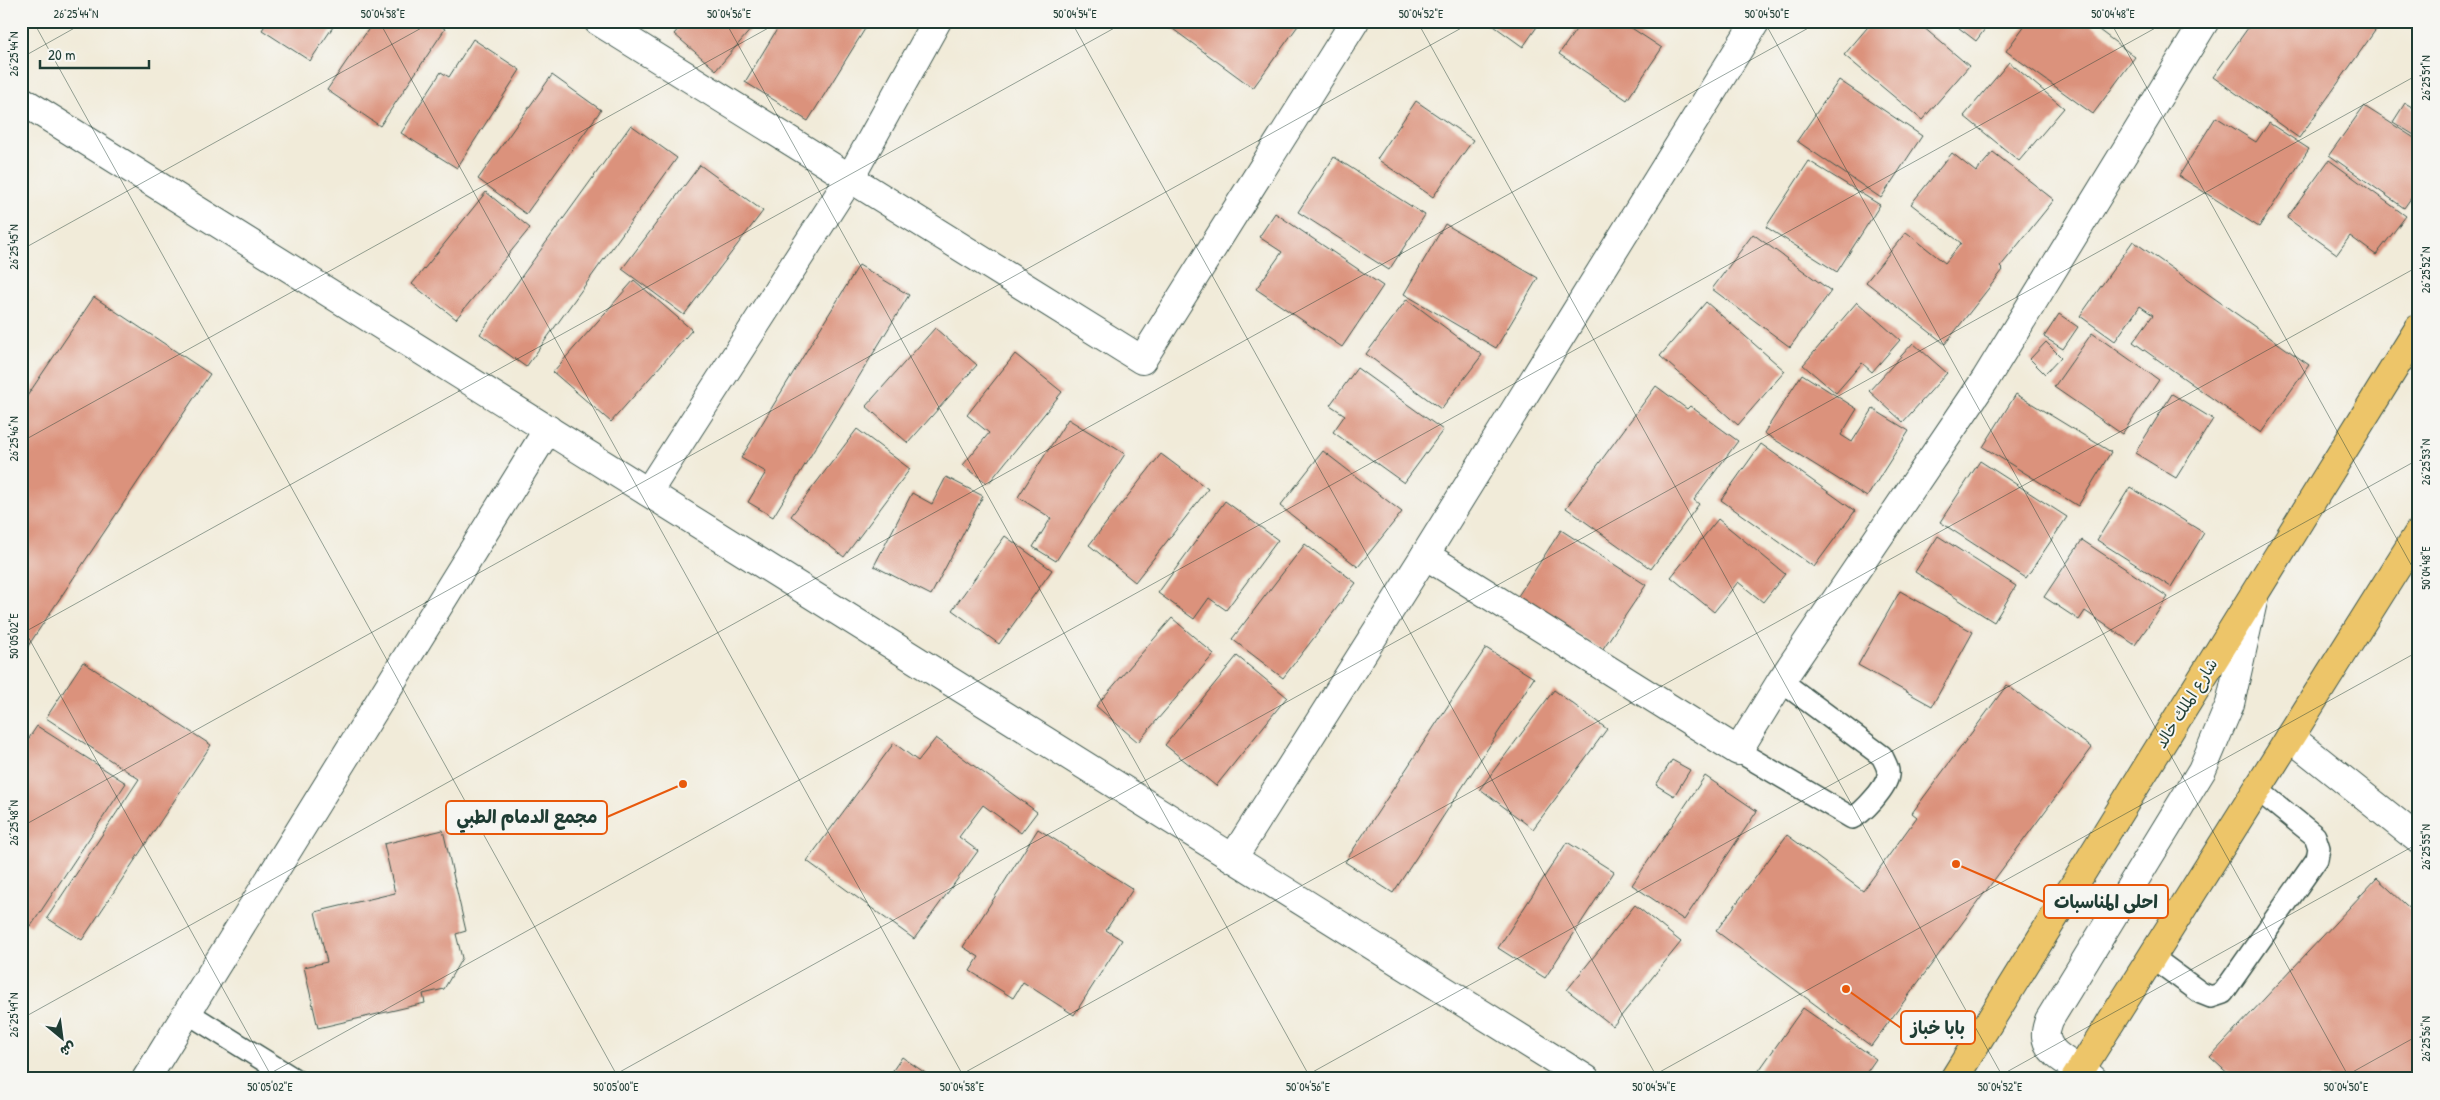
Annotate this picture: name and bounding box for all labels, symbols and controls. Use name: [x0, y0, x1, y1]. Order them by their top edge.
text: 26°25'44"N: [54, 5, 98, 22]
text: 50°04'58"E: [361, 5, 406, 22]
text: 50°04'56"E: [707, 5, 752, 22]
text: 50°04'54"E: [1053, 5, 1097, 22]
text: 50°04'52"E: [1399, 5, 1444, 22]
text: 50°04'50"E: [1745, 5, 1790, 22]
text: 50°04'48"E: [2091, 5, 2136, 22]
text: 26°25'44"N: [5, 32, 22, 76]
scale bar: [40, 38, 149, 70]
text: 20 m: [48, 44, 75, 65]
text: 26°25'51"N: [2417, 55, 2434, 101]
text: 26°25'45"N: [5, 224, 22, 270]
text: 26°25'52"N: [2417, 247, 2434, 293]
text: 26°25'46"N: [5, 416, 22, 462]
text: 26°25'53"N: [2417, 439, 2434, 485]
text: 50°04'48"E: [2417, 545, 2434, 590]
text: 50°05'02"E: [5, 613, 22, 659]
street label: شارع الملك خالد: [2150, 654, 2223, 753]
text: 26°25'48"N: [5, 800, 22, 846]
callout: مجمع الدمام الطبي: [446, 801, 607, 834]
text: مجمع الدمام الطبي: [456, 804, 598, 833]
text: 26°25'55"N: [2417, 824, 2434, 870]
callout: احلى المناسبات: [2044, 885, 2168, 918]
text: احلى المناسبات: [2054, 889, 2158, 914]
text: 26°25'49"N: [5, 993, 22, 1037]
callout: بابا خباز: [1901, 1011, 1975, 1044]
north arrow: [38, 1012, 88, 1062]
text: بابا خباز: [1909, 1015, 1965, 1040]
text: 26°25'56"N: [2417, 1016, 2434, 1062]
text: ش: [57, 1038, 80, 1062]
text: 50°05'02"E: [247, 1078, 293, 1095]
text: 50°05'00"E: [593, 1078, 639, 1095]
text: 50°04'58"E: [940, 1078, 985, 1095]
text: 50°04'56"E: [1286, 1078, 1331, 1095]
text: 50°04'54"E: [1632, 1078, 1676, 1095]
text: 50°04'52"E: [1978, 1078, 2023, 1095]
text: 50°04'50"E: [2324, 1078, 2369, 1095]

